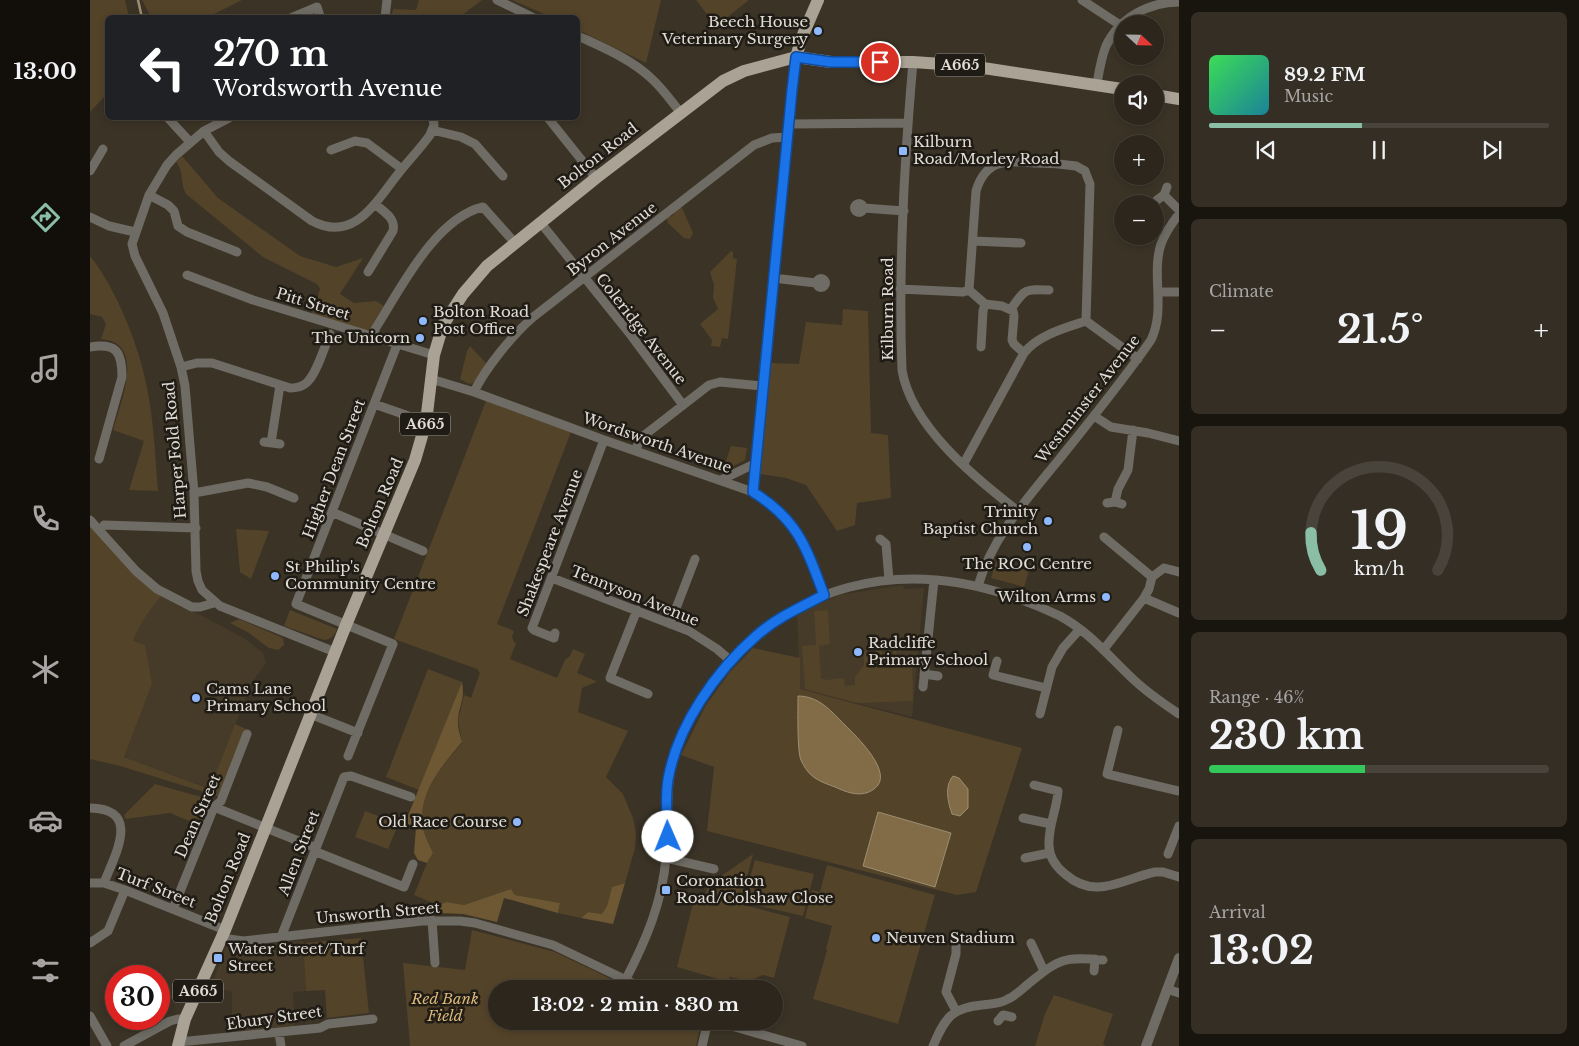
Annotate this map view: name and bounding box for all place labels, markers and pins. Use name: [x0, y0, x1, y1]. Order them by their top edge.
place label: Beech House Veterinary Surgery: [661, 12, 808, 48]
marker: Beech House Veterinary Surgery: [812, 25, 824, 37]
pin: [859, 41, 901, 83]
place label: Kilburn Road/Morley Road: [913, 132, 1059, 168]
marker: Kilburn Road/Morley Road: [897, 145, 909, 157]
place label: Bolton Road Post Office: [433, 302, 529, 338]
marker: Bolton Road Post Office: [417, 315, 429, 327]
place label: The Unicorn: [312, 328, 410, 347]
marker: The Unicorn: [414, 332, 426, 344]
place label: Trinity Baptist Church: [923, 502, 1038, 538]
marker: Trinity Baptist Church: [1042, 515, 1054, 527]
marker: The ROC Centre: [1021, 541, 1033, 553]
place label: The ROC Centre: [962, 554, 1092, 573]
place label: St Philip's Community Centre: [285, 557, 436, 593]
marker: St Philip's Community Centre: [269, 570, 281, 582]
place label: Wilton Arms: [996, 587, 1096, 606]
marker: Wilton Arms: [1100, 591, 1112, 603]
place label: Radcliffe Primary School: [868, 633, 988, 669]
marker: Radcliffe Primary School: [852, 646, 864, 658]
place label: Cams Lane Primary School: [206, 679, 326, 715]
marker: Cams Lane Primary School: [190, 692, 202, 704]
place label: Old Race Course: [378, 812, 507, 831]
marker: Old Race Course: [511, 816, 523, 828]
place label: Coronation Road/Colshaw Close: [676, 871, 833, 907]
marker: Coronation Road/Colshaw Close: [660, 884, 672, 896]
place label: Neuven Stadium: [886, 928, 1015, 947]
marker: Neuven Stadium: [870, 932, 882, 944]
place label: Water Street/Turf Street: [227, 939, 366, 975]
marker: Water Street/Turf Street: [212, 952, 224, 964]

